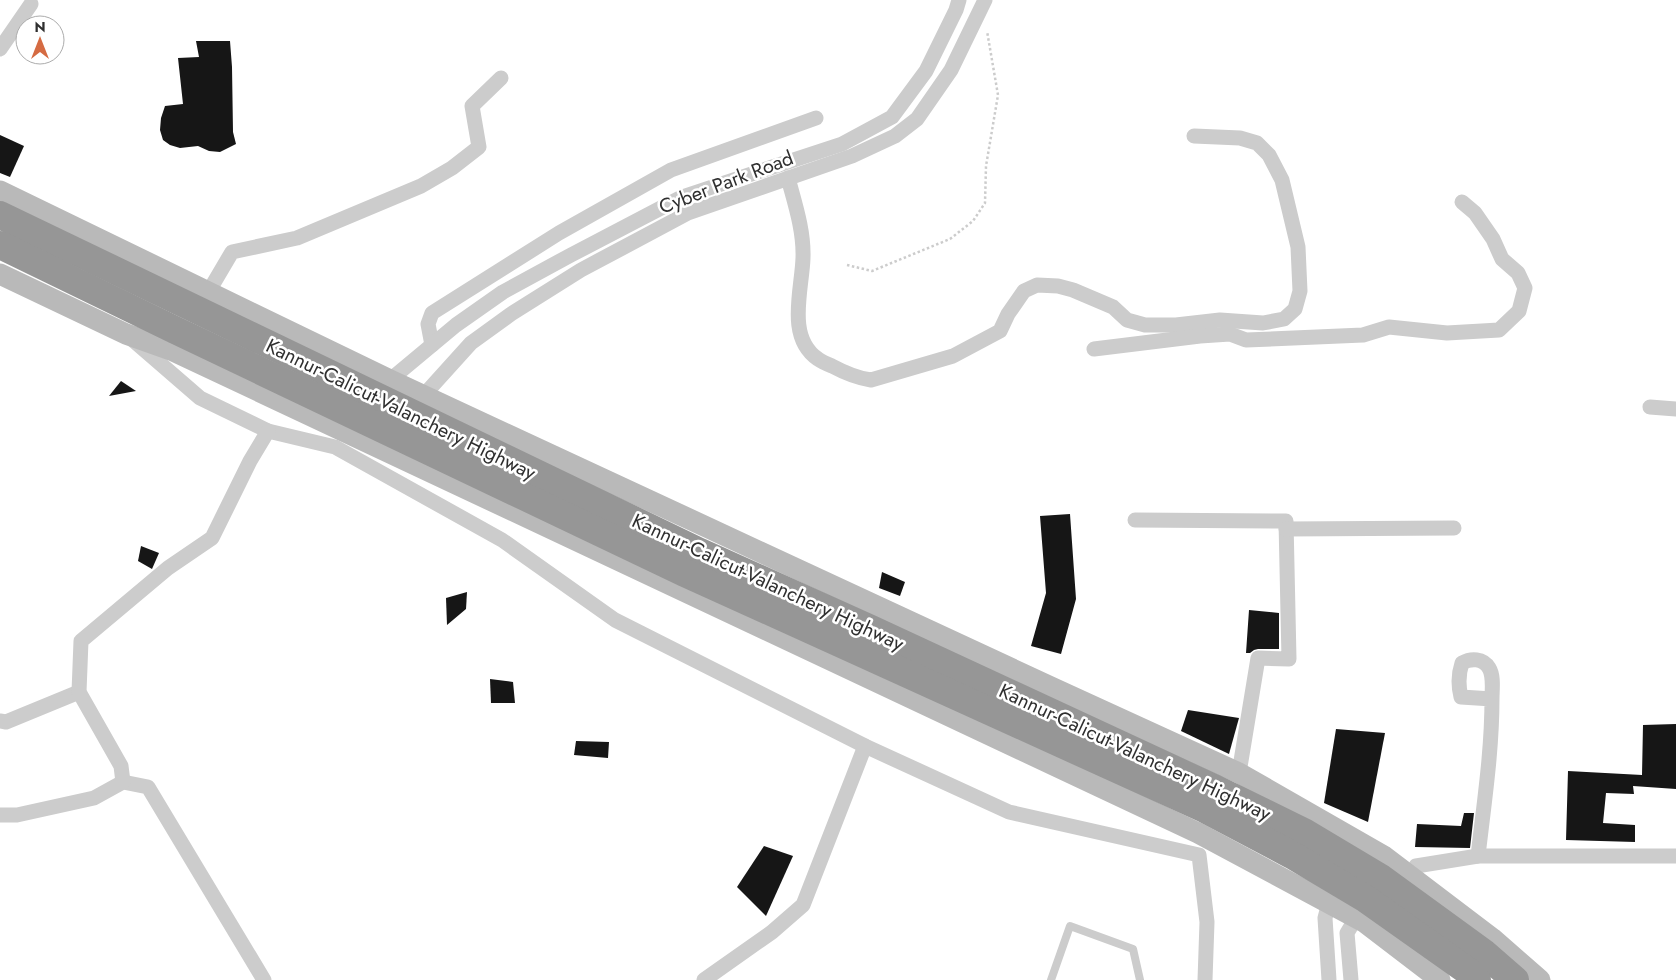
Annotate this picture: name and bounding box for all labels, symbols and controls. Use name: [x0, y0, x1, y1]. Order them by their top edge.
north arrow: [15, 15, 65, 65]
text: N: [34, 17, 46, 37]
street label: Cyber Park Road: [655, 144, 798, 221]
street label: Kannur-Calicut-Valanchery Highway: [261, 331, 541, 488]
street label: Kannur-Calicut-Valanchery Highway: [627, 507, 909, 658]
street label: Kannur-Calicut-Valanchery Highway: [994, 677, 1276, 828]

